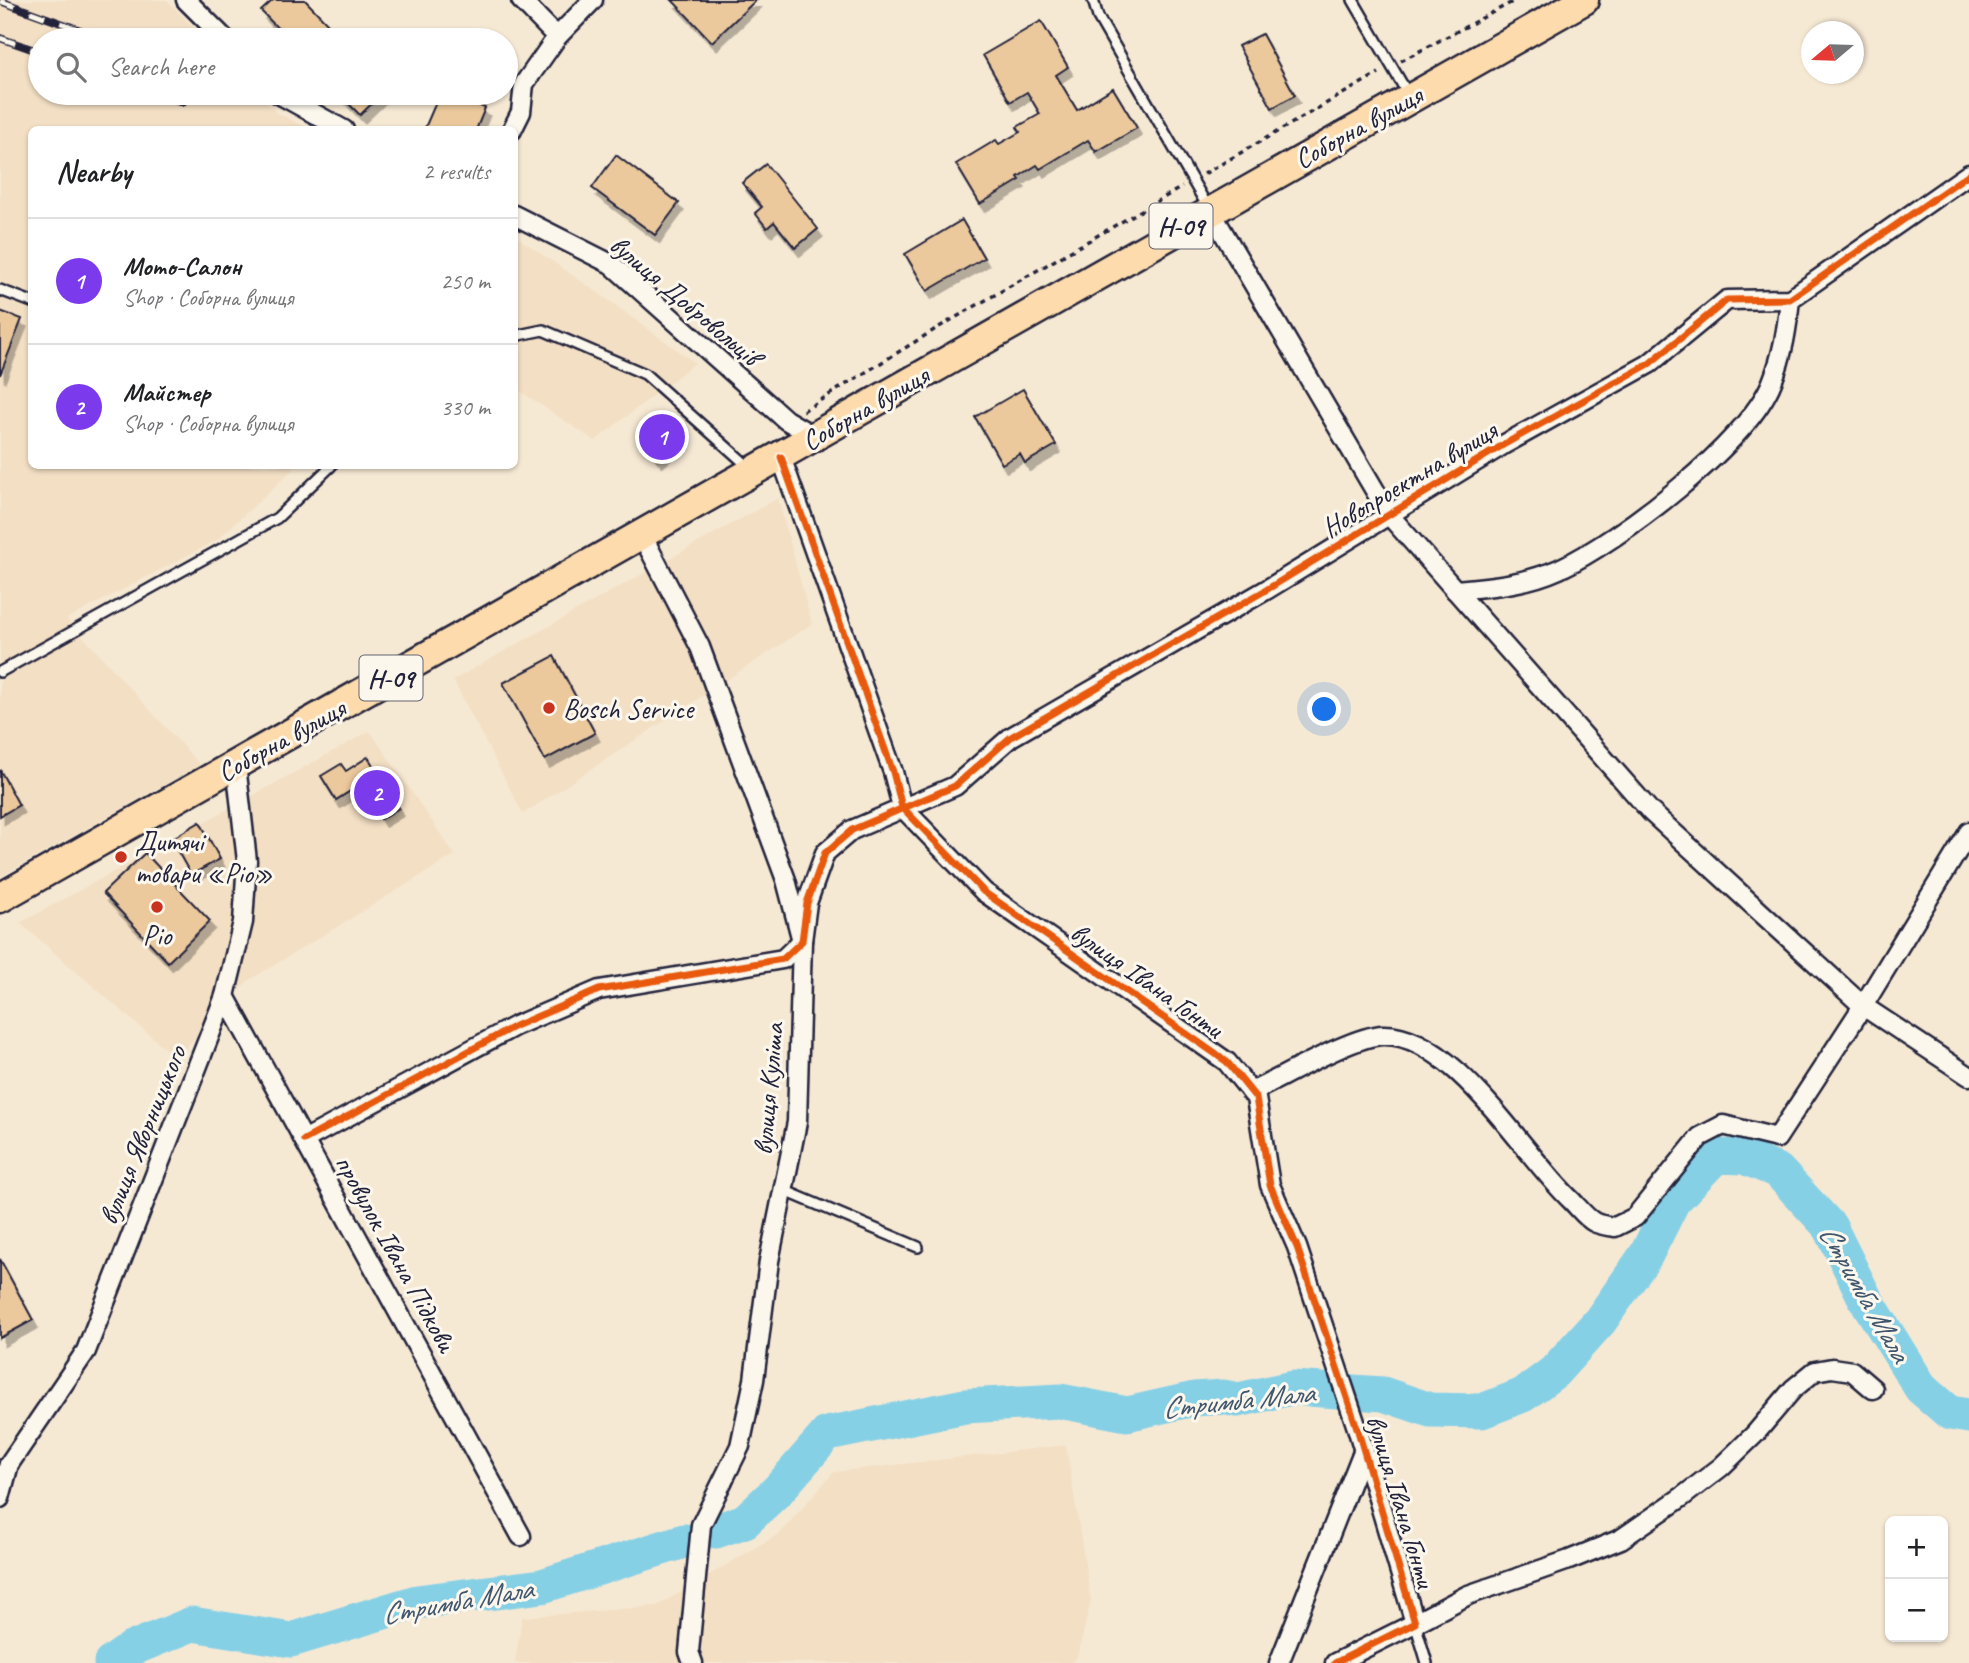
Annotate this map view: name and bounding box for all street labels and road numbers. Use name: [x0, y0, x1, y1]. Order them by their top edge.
street label: Соборна вулиця: [1288, 76, 1430, 177]
road number: Н-09: [1150, 204, 1212, 248]
street label: вулиця Добровольців: [603, 227, 772, 377]
street label: Соборна вулиця: [795, 356, 937, 458]
street label: Новопроектна вулиця: [1315, 412, 1505, 545]
road number: Н-09: [360, 656, 422, 700]
street label: Соборна вулиця: [211, 689, 353, 790]
street label: вулиця Івана Гонти: [1064, 914, 1232, 1046]
street label: вулиця Куліша: [745, 1020, 791, 1156]
street label: вулиця Яворницького: [90, 1038, 195, 1230]
street label: провулок Івана Підкови: [327, 1148, 465, 1359]
street label: вулиця Івана Гонти: [1358, 1410, 1444, 1593]

